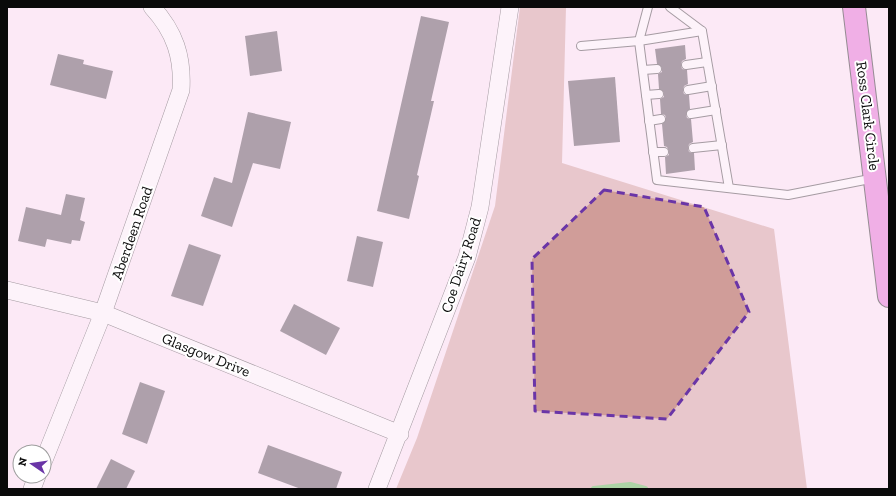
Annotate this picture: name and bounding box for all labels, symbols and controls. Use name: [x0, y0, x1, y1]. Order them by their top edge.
street label: Ross Clark Circle: [852, 60, 884, 172]
street label: Aberdeen Road: [108, 183, 157, 282]
street label: Coe Dairy Road: [437, 214, 485, 315]
street label: Glasgow Drive: [159, 329, 253, 381]
north arrow: [12, 444, 52, 484]
text: N: [15, 456, 30, 467]

